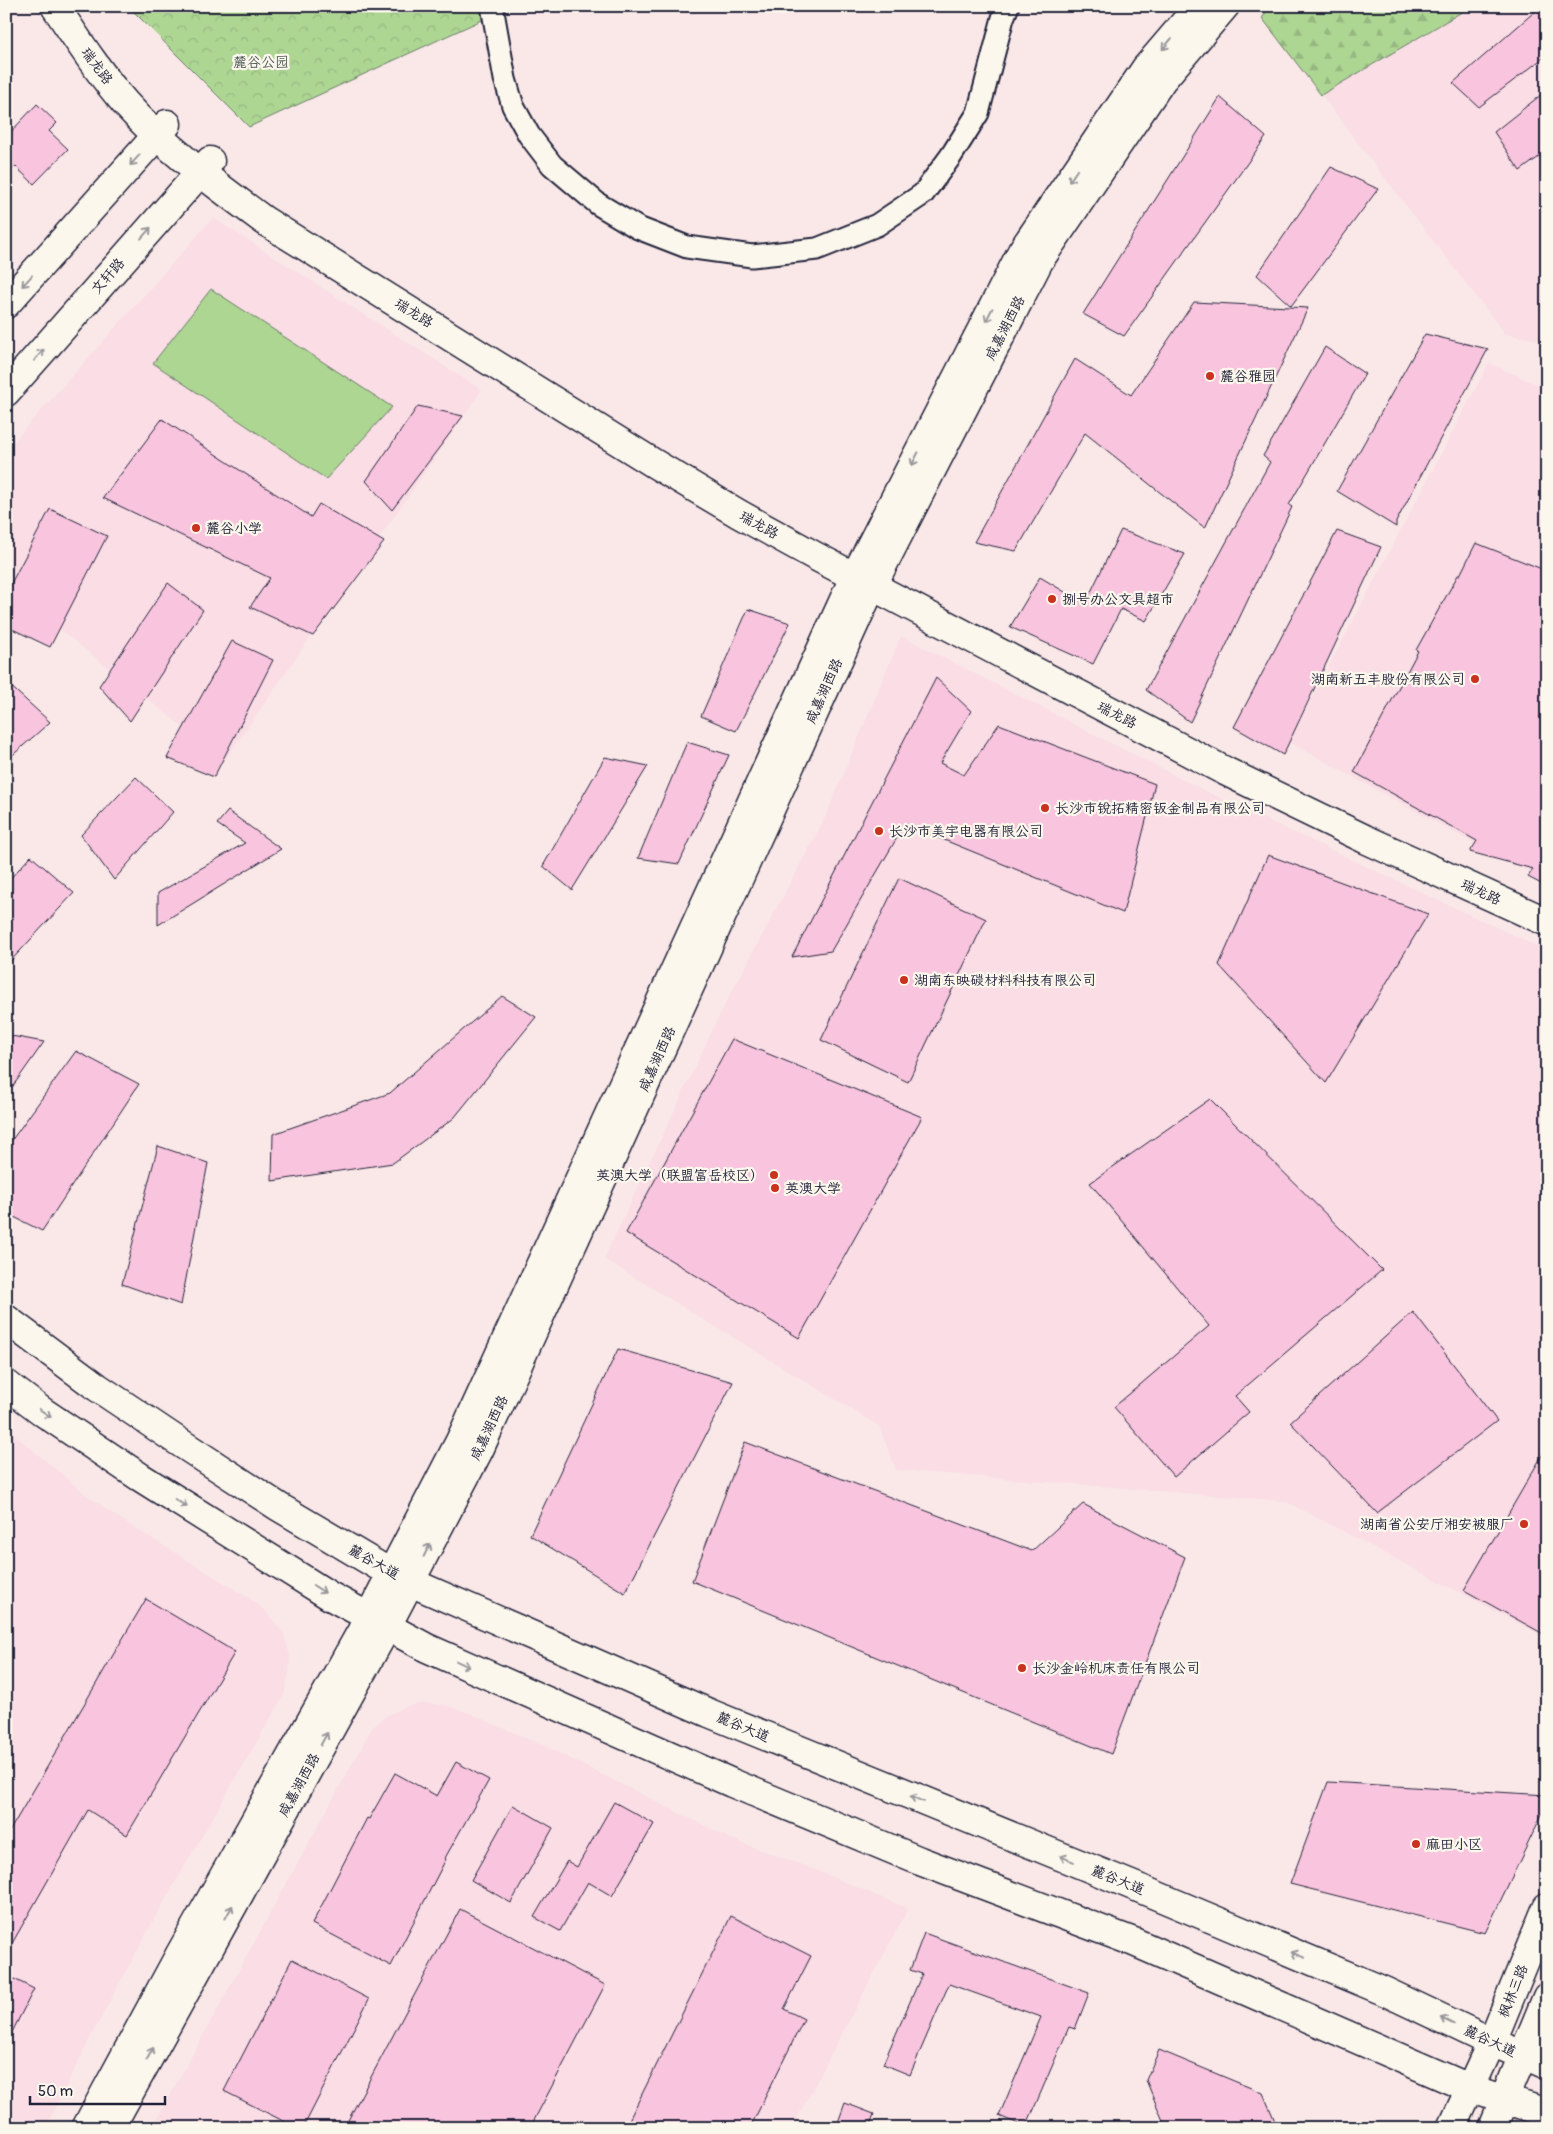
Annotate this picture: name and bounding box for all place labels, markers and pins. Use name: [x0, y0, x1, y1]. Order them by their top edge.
place label: 麓谷雅园: [1220, 368, 1276, 385]
marker: 麓谷雅园: [1204, 370, 1216, 382]
place label: 麓谷小学: [206, 520, 262, 537]
marker: 麓谷小学: [190, 522, 202, 534]
place label: 捌号办公文具超市: [1062, 591, 1174, 608]
marker: 捌号办公文具超市: [1046, 593, 1058, 605]
place label: 湖南新五丰股份有限公司: [1311, 671, 1465, 688]
marker: 湖南新五丰股份有限公司: [1469, 673, 1481, 685]
place label: 长沙市锐拓精密钣金制品有限公司: [1055, 800, 1265, 817]
marker: 长沙市锐拓精密钣金制品有限公司: [1039, 802, 1051, 814]
place label: 长沙市美宇电器有限公司: [889, 823, 1043, 840]
marker: 长沙市美宇电器有限公司: [873, 825, 885, 837]
place label: 湖南东映碳材料科技有限公司: [914, 972, 1096, 989]
marker: 湖南东映碳材料科技有限公司: [898, 974, 910, 986]
place label: 英澳大学（联盟富岳校区）: [596, 1167, 764, 1184]
marker: 英澳大学（联盟富岳校区）: [768, 1169, 780, 1181]
place label: 英澳大学: [785, 1180, 841, 1197]
marker: 英澳大学: [769, 1182, 781, 1194]
place label: 湖南省公安厅湘安被服厂: [1360, 1516, 1514, 1533]
marker: 湖南省公安厅湘安被服厂: [1518, 1518, 1530, 1530]
place label: 长沙金岭机床责任有限公司: [1032, 1660, 1200, 1677]
marker: 长沙金岭机床责任有限公司: [1016, 1662, 1028, 1674]
place label: 麻田小区: [1426, 1836, 1482, 1853]
marker: 麻田小区: [1410, 1838, 1422, 1850]

